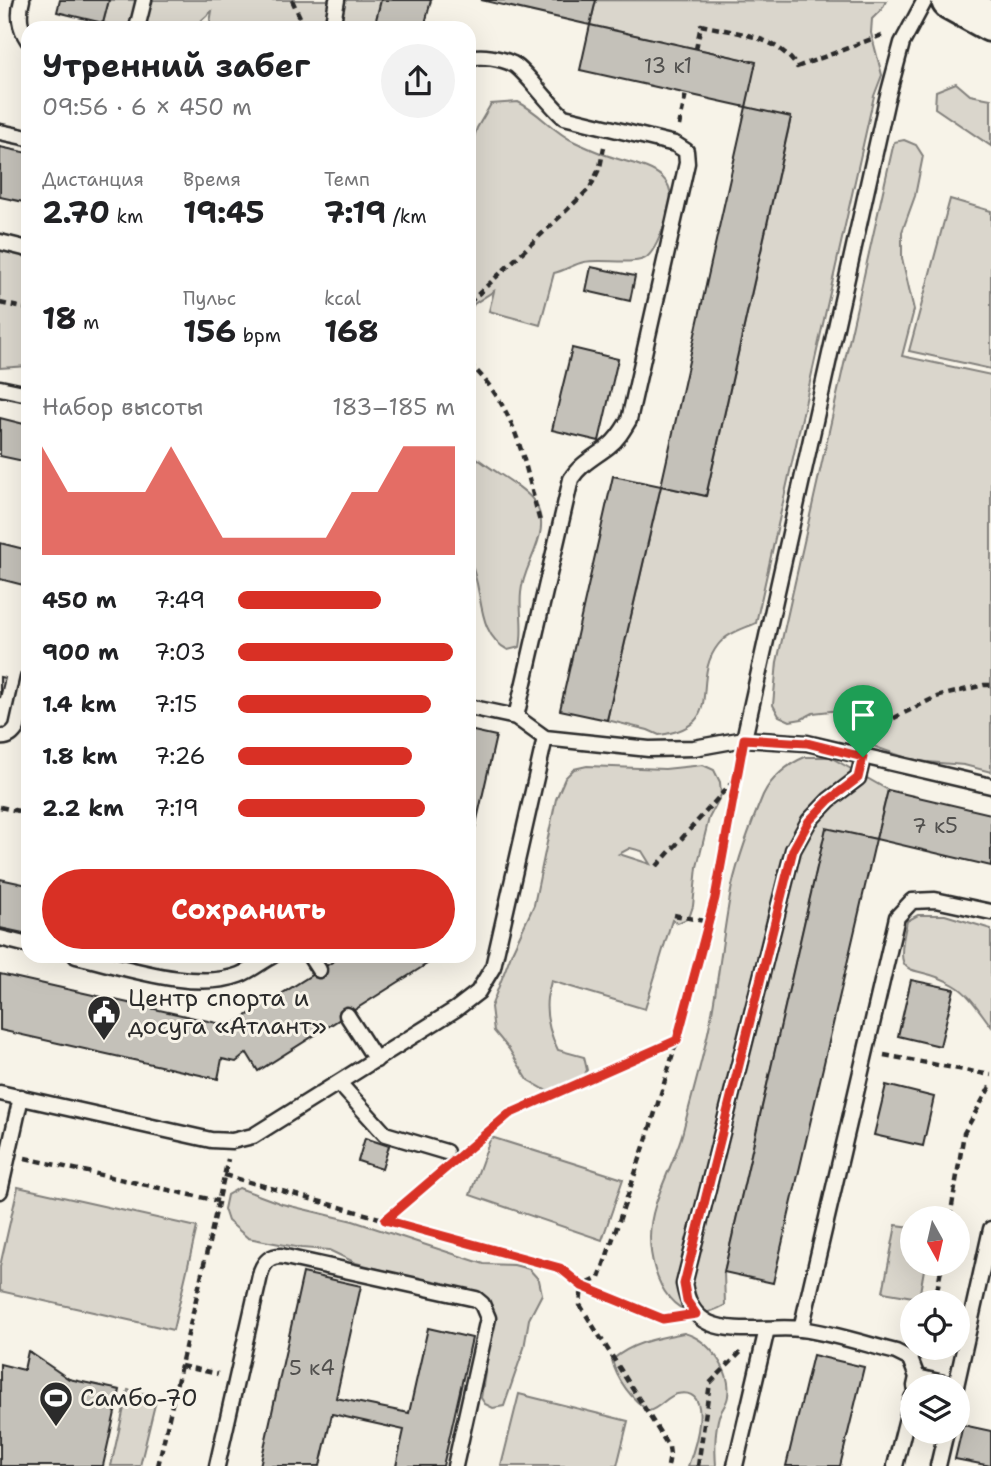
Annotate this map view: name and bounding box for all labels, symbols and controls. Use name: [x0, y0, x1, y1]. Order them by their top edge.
text: Утренний забег: [42, 44, 310, 87]
button: share: [381, 44, 455, 118]
house number: 13 к1: [644, 52, 692, 80]
text: 09:56 · 6 × 450 m: [42, 92, 252, 122]
text: Дистанция: [42, 167, 144, 192]
text: Время: [183, 167, 241, 192]
text: Темп: [324, 167, 370, 192]
text: 2.70: [42, 192, 110, 233]
text: 19:45: [183, 192, 265, 233]
text: 7:19: [324, 192, 386, 233]
text: km: [110, 204, 143, 229]
text: /km: [386, 204, 427, 229]
text: Пульс: [183, 286, 236, 311]
text: kcal: [324, 286, 361, 311]
text: 18: [42, 298, 77, 339]
text: m: [77, 310, 99, 335]
text: 156: [183, 311, 236, 352]
text: 168: [324, 311, 379, 352]
text: bpm: [236, 323, 281, 348]
text: Набор высоты: [42, 392, 203, 422]
text: 183–185 m: [332, 392, 455, 422]
text: 450 m: [42, 585, 117, 615]
text: 7:49: [154, 585, 205, 615]
text: 900 m: [42, 637, 119, 667]
text: 7:03: [154, 637, 206, 667]
pin: [833, 685, 893, 757]
text: 1.4 km: [42, 689, 116, 719]
text: 7:15: [154, 689, 197, 719]
icon: arrive: [844, 696, 882, 734]
text: 1.8 km: [42, 741, 117, 771]
text: 7:26: [154, 741, 206, 771]
text: 2.2 km: [42, 793, 124, 823]
text: 7:19: [154, 793, 199, 823]
house number: 7 к5: [912, 812, 958, 840]
button: Сохранить: [42, 869, 455, 949]
place label: Центр спорта и досуга «Атлант»: [128, 982, 327, 1042]
public building icon: Центр спорта и досуга «Атлант»: [85, 993, 123, 1042]
north arrow: [900, 1206, 970, 1276]
map controls: [900, 1206, 970, 1444]
button: locate: [900, 1290, 970, 1360]
house number: 5 к4: [289, 1354, 335, 1382]
button: layers: [900, 1374, 970, 1444]
sports icon: Самбо-70: [37, 1379, 75, 1428]
place label: Самбо-70: [80, 1382, 198, 1414]

